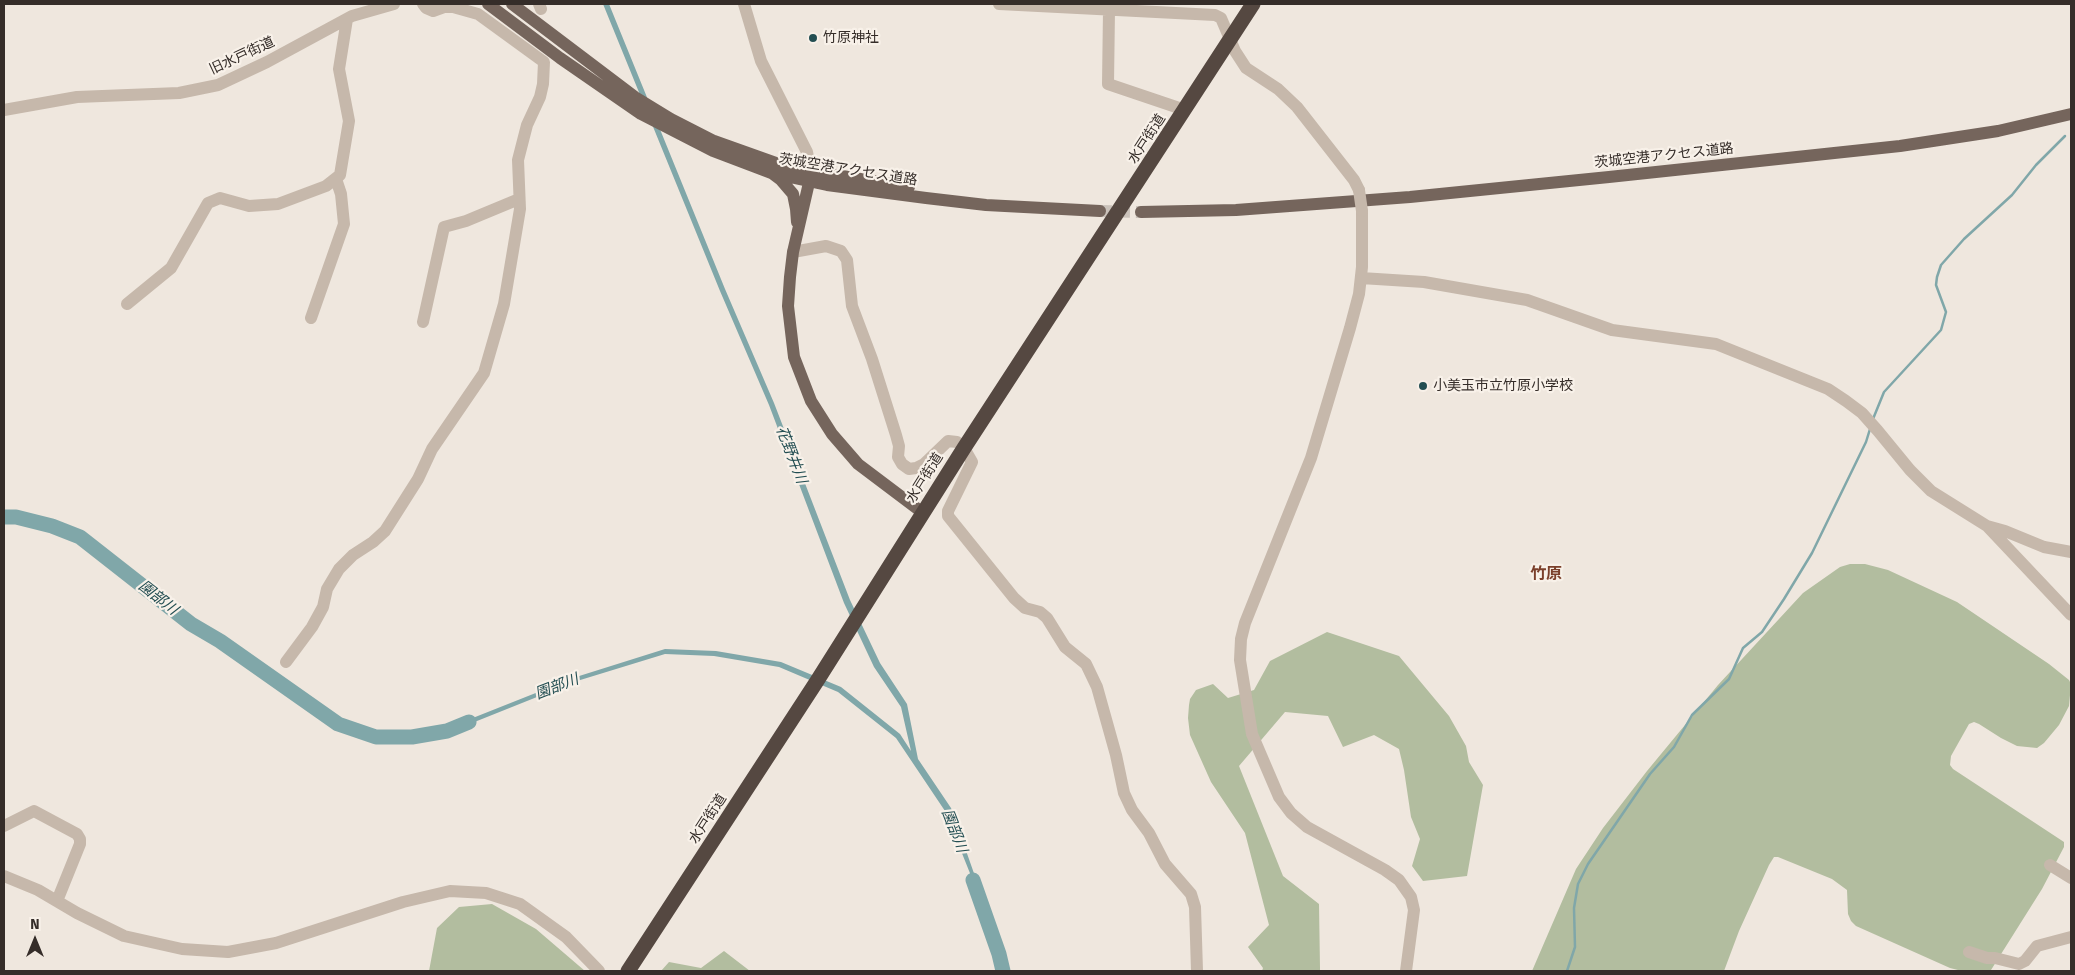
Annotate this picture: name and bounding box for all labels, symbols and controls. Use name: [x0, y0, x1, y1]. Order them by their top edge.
place label: 竹原神社: [823, 30, 879, 46]
marker: 竹原神社: [807, 32, 819, 44]
street label: 旧水戸街道: [207, 34, 277, 78]
street label: 水戸街道: [1125, 111, 1169, 167]
street label: 茨城空港アクセス道路: [1594, 140, 1734, 172]
street label: 茨城空港アクセス道路: [778, 151, 918, 189]
place label: 小美玉市立竹原小学校: [1433, 378, 1573, 394]
marker: 小美玉市立竹原小学校: [1417, 380, 1429, 392]
water label: 花野井川: [772, 424, 810, 486]
street label: 水戸街道: [903, 450, 947, 506]
district label: 竹原: [1530, 565, 1562, 585]
water label: 園部川: [135, 577, 181, 619]
water label: 園部川: [533, 671, 581, 703]
street label: 水戸街道: [686, 791, 730, 847]
water label: 園部川: [938, 807, 970, 855]
north arrow: [10, 915, 60, 965]
text: N: [30, 916, 40, 933]

